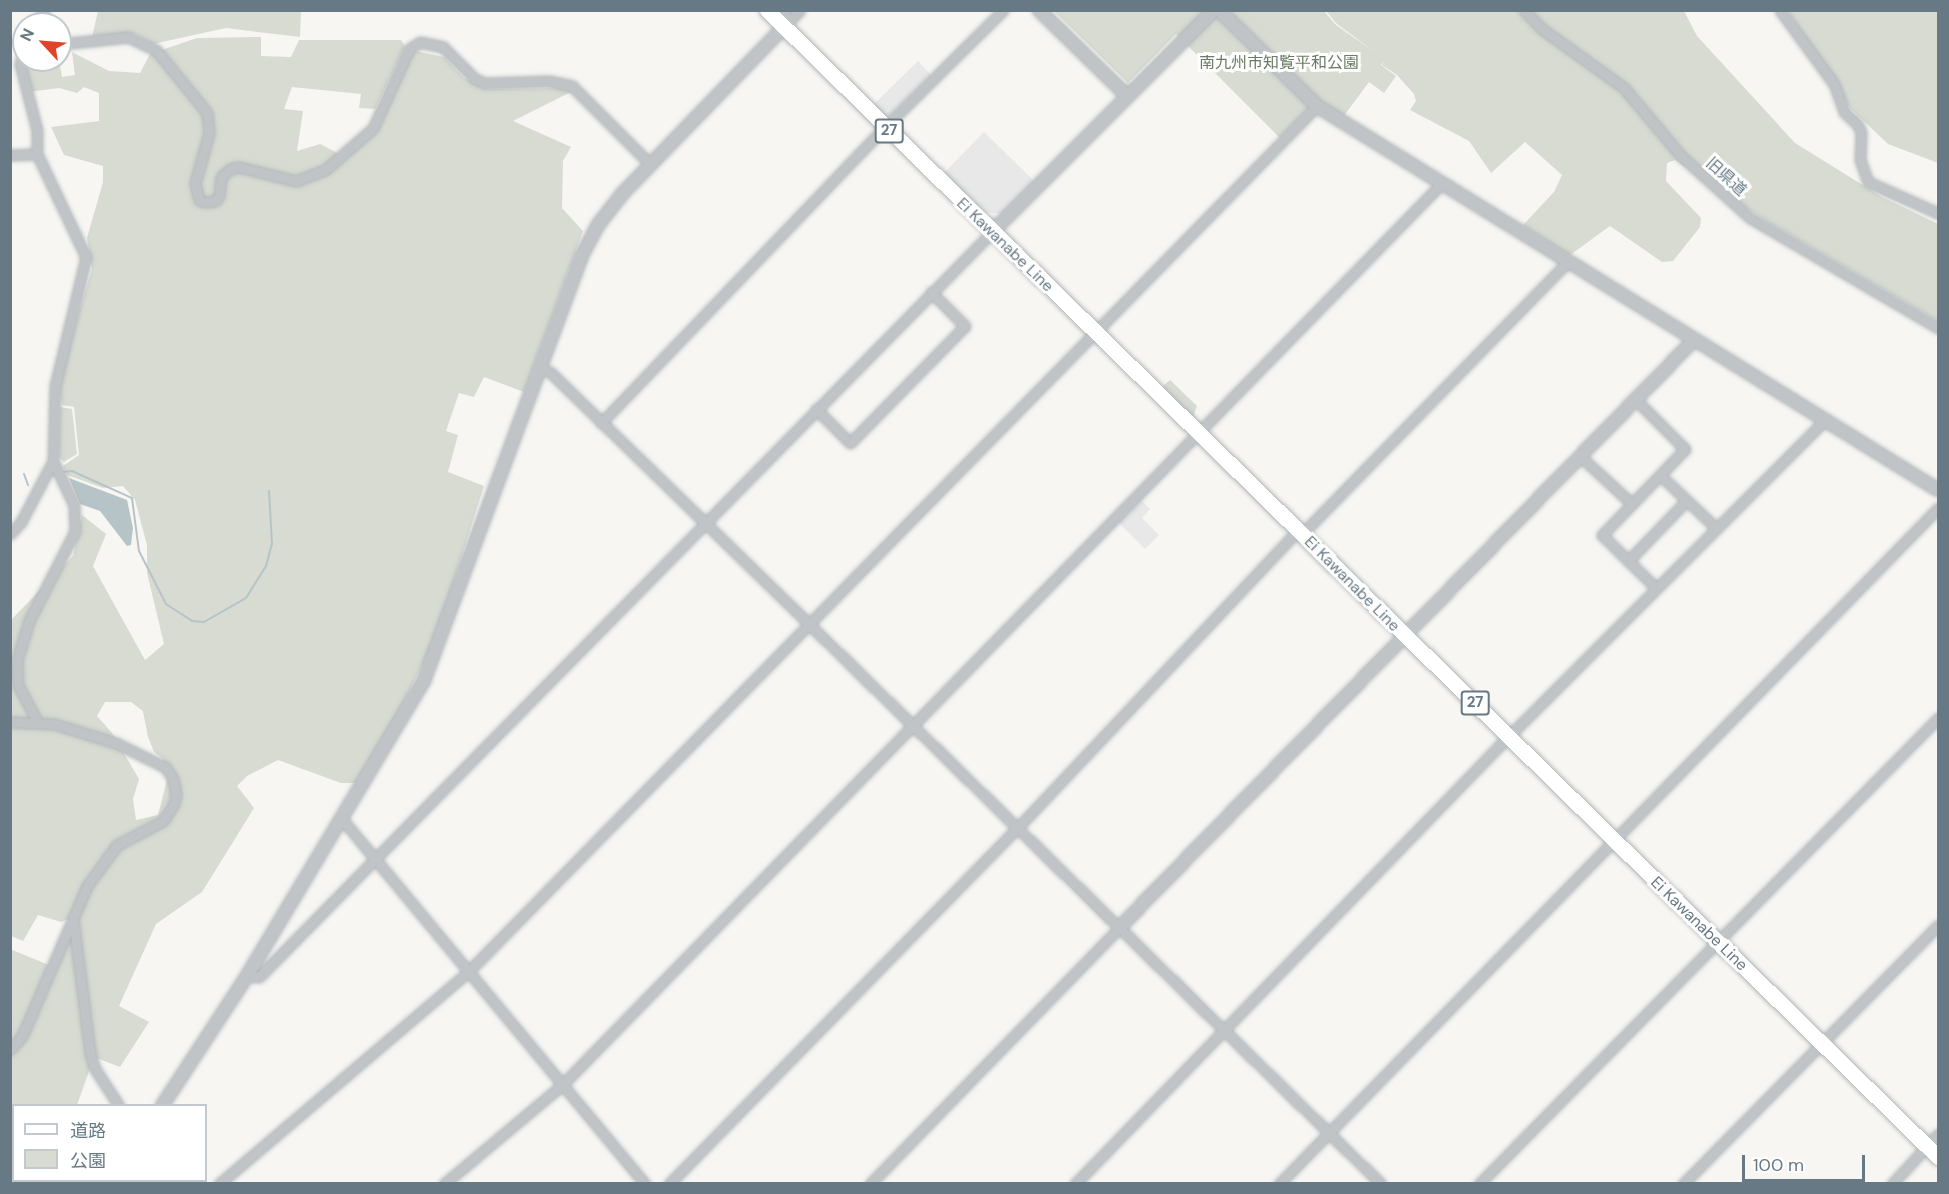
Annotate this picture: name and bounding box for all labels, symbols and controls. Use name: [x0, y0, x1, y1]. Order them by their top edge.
north arrow: [12, 12, 72, 72]
text: N: [15, 25, 39, 45]
park label: 南九州市知覧平和公園: [1199, 53, 1359, 73]
road number: 27: [874, 119, 904, 143]
street label: 旧県道: [1702, 154, 1750, 200]
street label: Ei Kawanabe Line: [953, 194, 1057, 296]
street label: Ei Kawanabe Line: [1300, 532, 1404, 636]
road number: 27: [1460, 691, 1490, 715]
street label: Ei Kawanabe Line: [1647, 873, 1751, 975]
legend: [12, 1104, 207, 1182]
text: 道路: [70, 1119, 106, 1143]
scale bar: [1745, 1143, 1868, 1181]
text: 公園: [70, 1149, 106, 1173]
text: 100 m: [1753, 1153, 1804, 1177]

